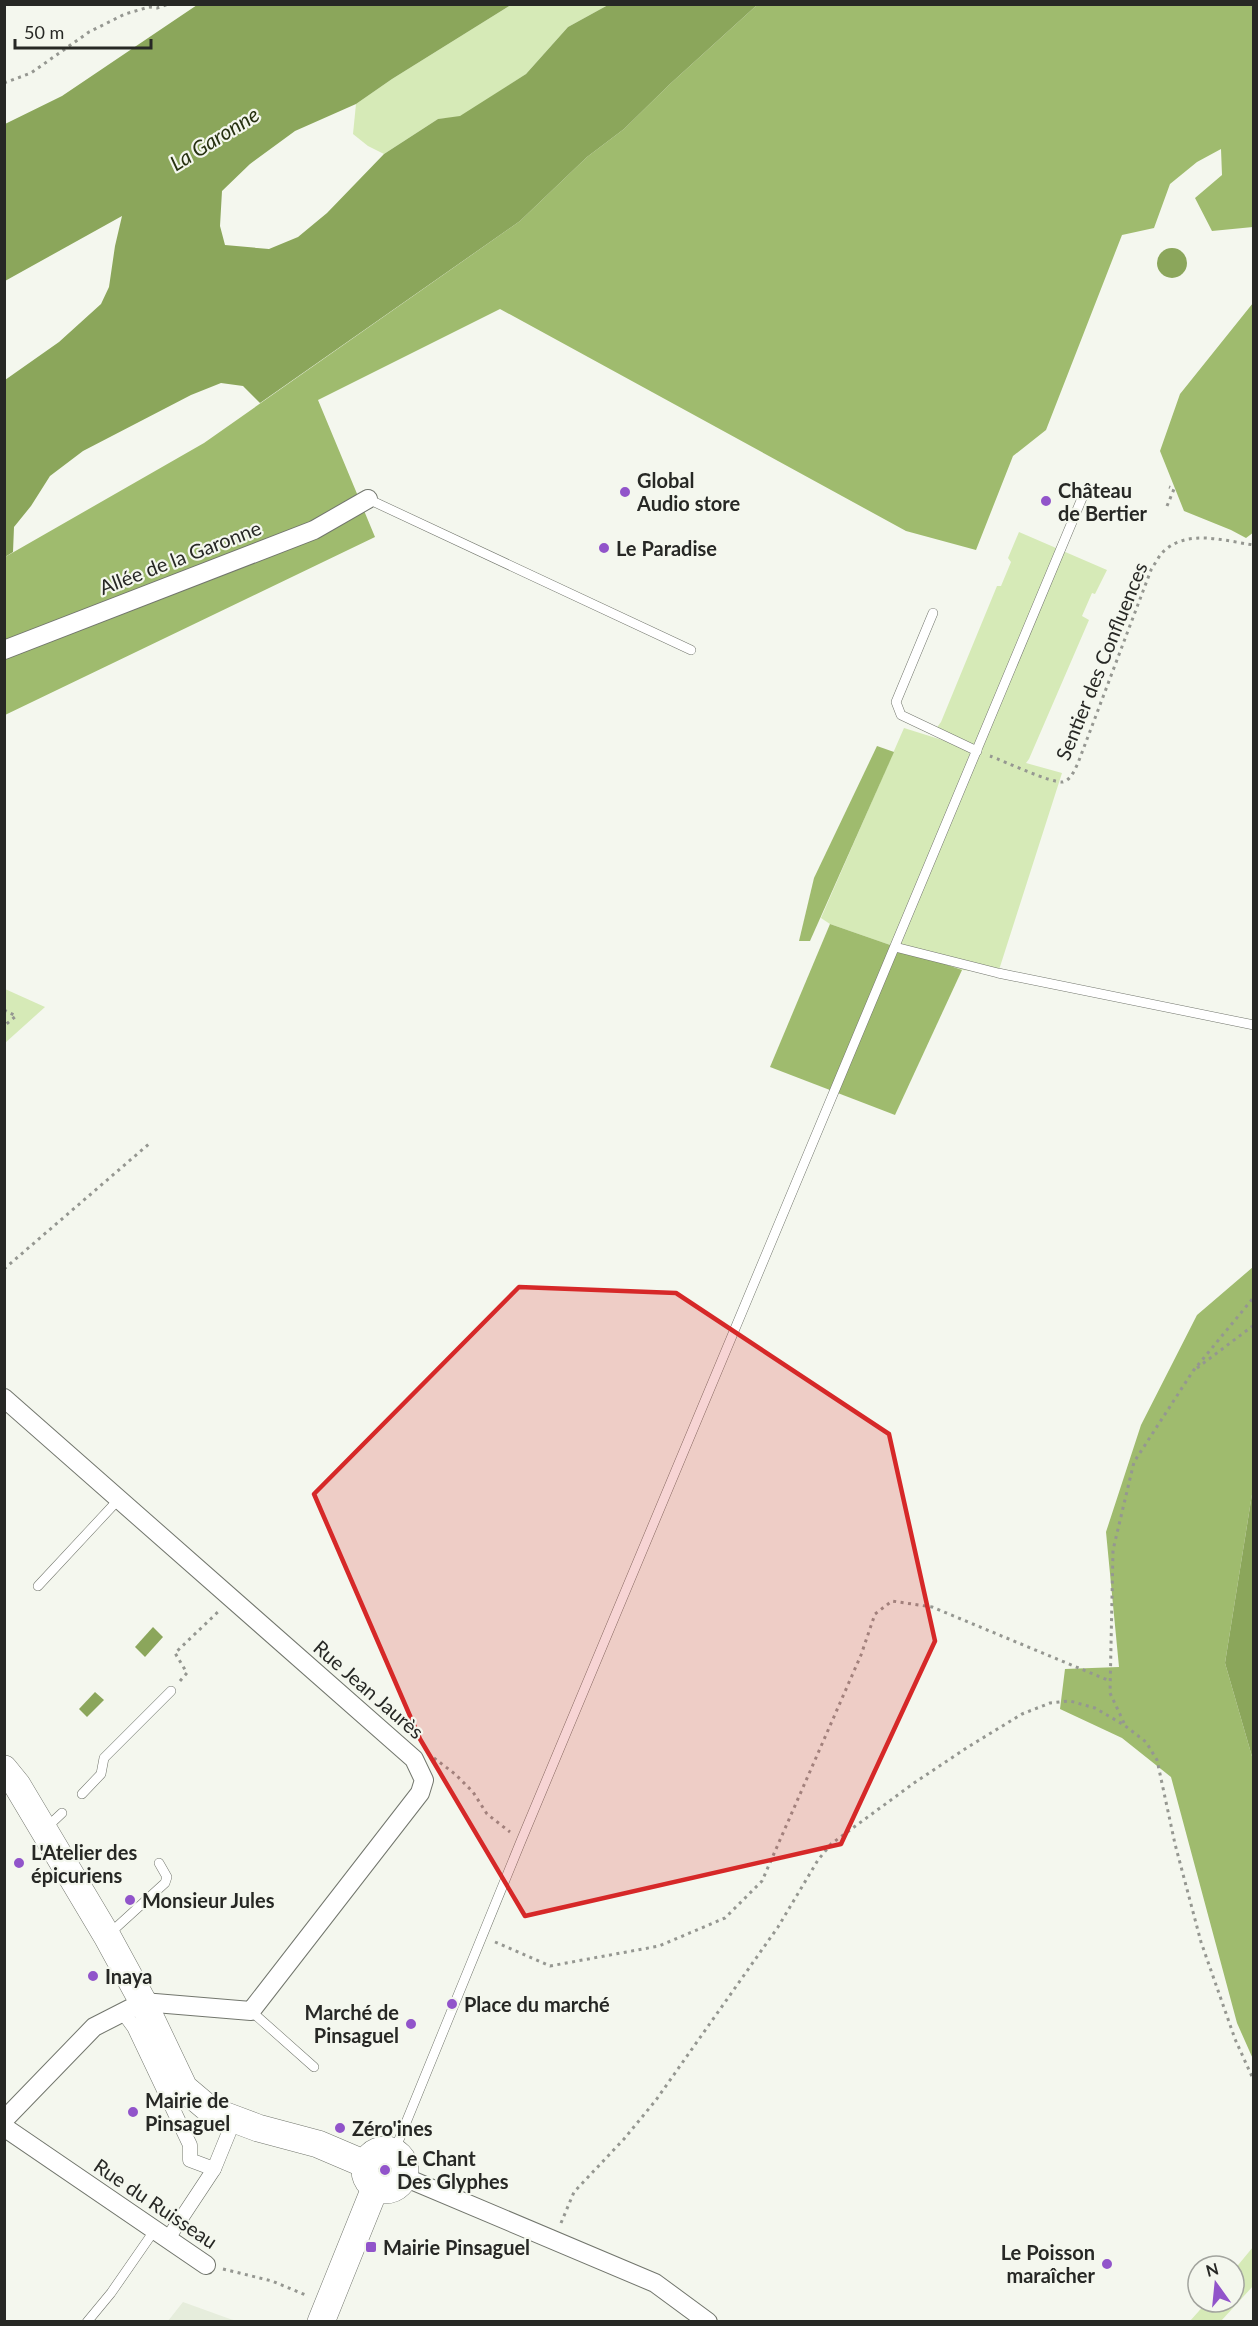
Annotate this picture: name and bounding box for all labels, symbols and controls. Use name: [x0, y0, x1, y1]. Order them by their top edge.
scale bar: [15, 12, 152, 50]
text: 50 m: [24, 21, 64, 43]
water label: La Garonne: [165, 101, 263, 175]
place label: Global Audio store: [636, 468, 741, 515]
place label: Château de Bertier: [1058, 478, 1148, 525]
marker: Global Audio store: [618, 485, 632, 499]
marker: Château de Bertier: [1039, 494, 1053, 508]
street label: Allée de la Garonne: [96, 515, 264, 599]
place label: Le Paradise: [616, 536, 717, 560]
marker: Le Paradise: [597, 541, 611, 555]
street label: Sentier des Confluences: [1050, 558, 1152, 764]
street label: Rue Jean Jaurès: [309, 1635, 429, 1743]
place label: L'Atelier des épicuriens: [31, 1840, 137, 1887]
marker: L'Atelier des épicuriens: [12, 1856, 26, 1870]
place label: Monsieur Jules: [142, 1888, 275, 1912]
marker: Monsieur Jules: [123, 1893, 137, 1907]
place label: Inaya: [105, 1964, 152, 1988]
marker: Inaya: [86, 1969, 100, 1983]
place label: Place du marché: [464, 1992, 610, 2016]
marker: Place du marché: [445, 1997, 459, 2011]
place label: Marché de Pinsaguel: [305, 2000, 399, 2047]
marker: Marché de Pinsaguel: [404, 2017, 418, 2031]
place label: Mairie de Pinsaguel: [145, 2088, 230, 2135]
marker: Mairie de Pinsaguel: [126, 2105, 140, 2119]
place label: Zéro'ines: [352, 2116, 433, 2140]
marker: Zéro'ines: [333, 2121, 347, 2135]
place label: Le Chant Des Glyphes: [397, 2146, 509, 2193]
street label: Rue du Ruisseau: [90, 2153, 222, 2253]
marker: Le Chant Des Glyphes: [378, 2163, 392, 2177]
place label: Mairie Pinsaguel: [383, 2235, 530, 2259]
marker: Mairie Pinsaguel: [364, 2240, 378, 2254]
place label: Le Poisson maraîcher: [1001, 2240, 1096, 2287]
north arrow: [1186, 2254, 1246, 2314]
marker: Le Poisson maraîcher: [1100, 2257, 1114, 2271]
text: N: [1204, 2258, 1220, 2280]

